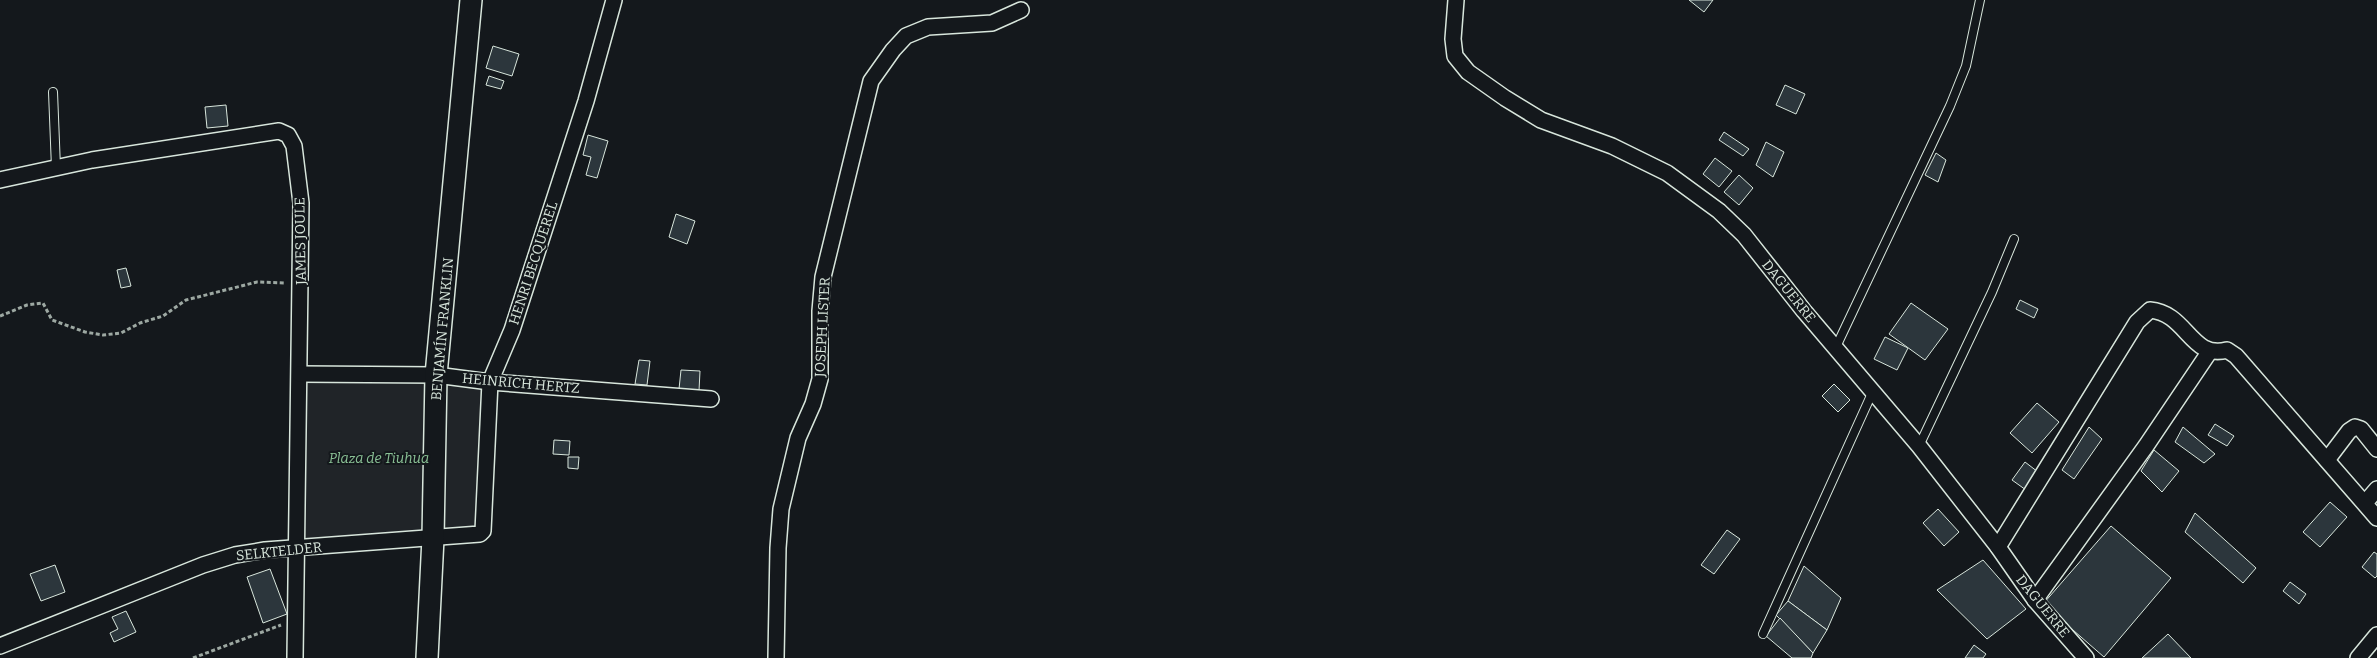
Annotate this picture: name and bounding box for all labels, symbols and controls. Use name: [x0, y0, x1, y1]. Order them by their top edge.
street label: JAMES JOULE: [291, 197, 310, 286]
street label: HENRI BECQUEREL: [505, 199, 562, 327]
street label: BENJAMÍN FRANKLIN: [427, 257, 457, 401]
street label: DAGUERRE: [1758, 257, 1819, 326]
street label: JOSEPH LISTER: [811, 277, 834, 378]
street label: HEINRICH HERTZ: [461, 370, 580, 397]
park label: Plaza de Tiuhua: [329, 450, 429, 467]
street label: SELKTELDER: [235, 539, 323, 564]
street label: DAGUERRE: [2012, 572, 2073, 641]

